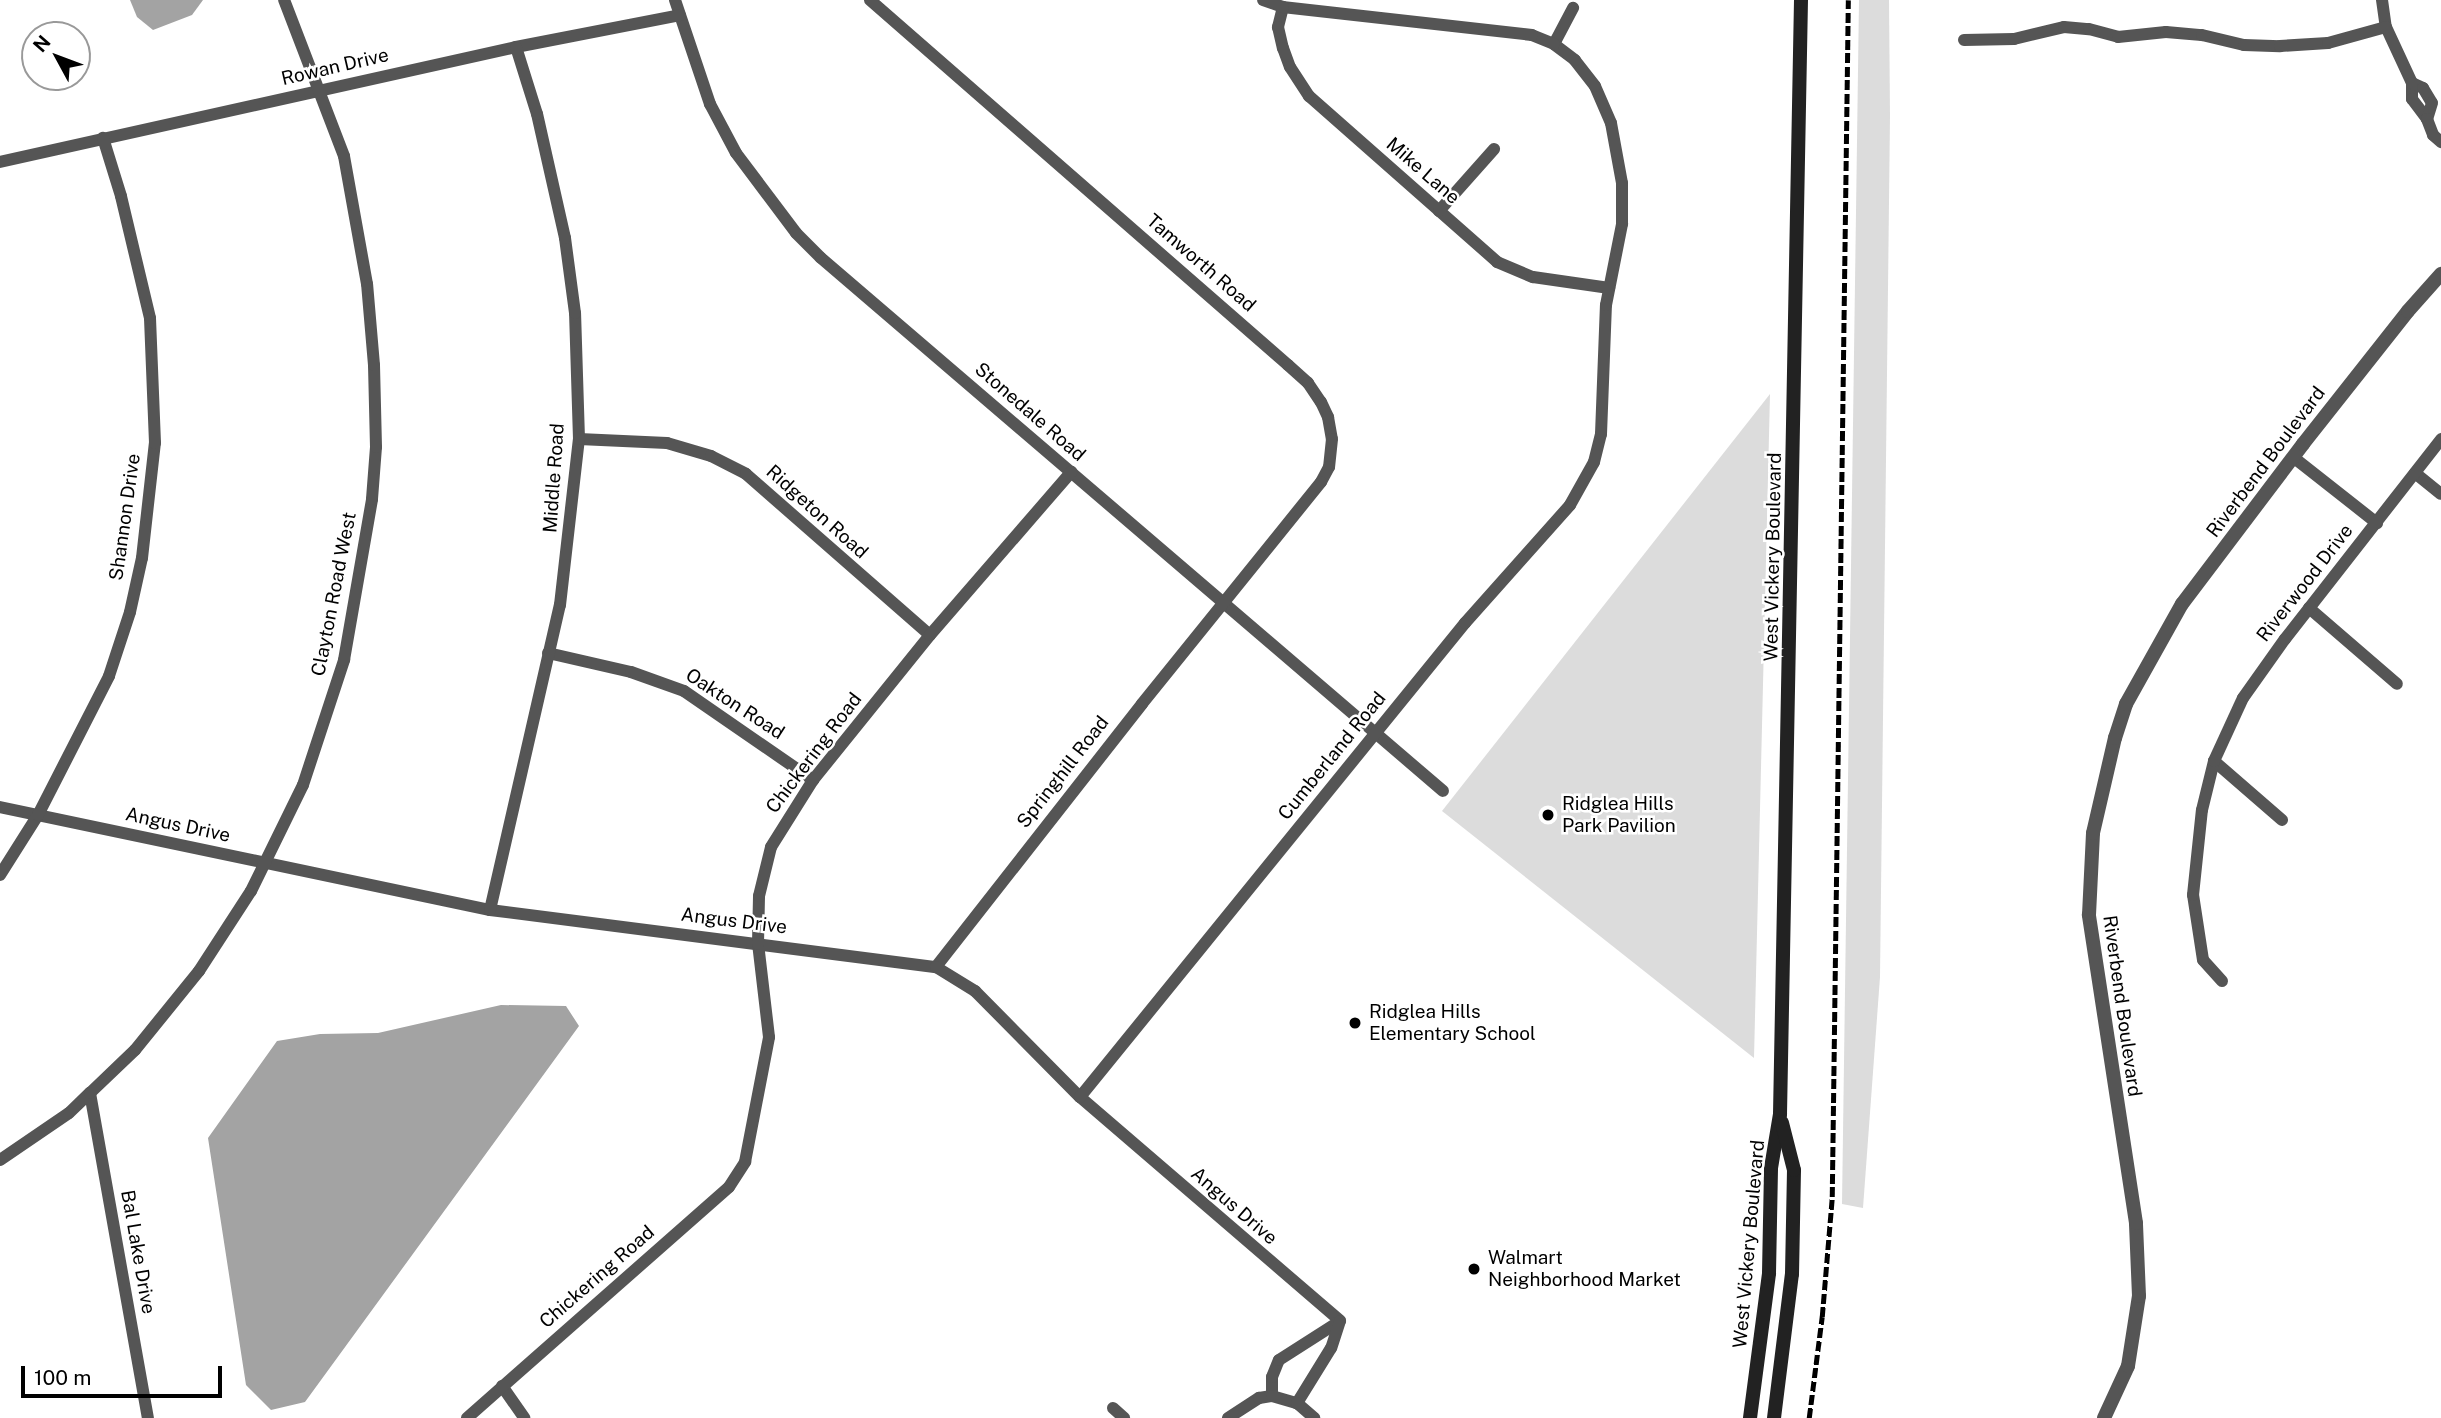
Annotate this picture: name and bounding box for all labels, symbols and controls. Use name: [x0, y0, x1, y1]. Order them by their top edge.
north arrow: [21, 21, 91, 91]
text: N: [28, 31, 55, 56]
street label: Rowan Drive: [279, 44, 391, 90]
street label: Mike Lane: [1382, 133, 1464, 209]
street label: Tamworth Road: [1142, 209, 1260, 317]
street label: Stonedale Road: [970, 358, 1090, 466]
street label: Riverbend Boulevard: [2202, 382, 2330, 542]
street label: Middle Road: [539, 422, 569, 534]
street label: Shannon Drive: [105, 452, 145, 582]
street label: West Vickery Boulevard: [1760, 452, 1786, 662]
street label: Ridgeton Road: [761, 460, 873, 564]
street label: Clayton Road West: [307, 510, 361, 678]
street label: Riverwood Drive: [2252, 520, 2358, 646]
street label: Oakton Road: [681, 664, 789, 744]
street label: Cumberland Road: [1273, 687, 1391, 825]
street label: Chickering Road: [761, 688, 867, 818]
street label: Springhill Road: [1012, 712, 1114, 832]
place label: Ridglea Hills Park Pavilion: [1562, 793, 1676, 837]
street label: Angus Drive: [123, 803, 233, 847]
marker: Ridglea Hills Park Pavilion: [1540, 807, 1556, 823]
street label: Angus Drive: [680, 903, 788, 939]
street label: Riverbend Boulevard: [2098, 914, 2146, 1098]
place label: Ridglea Hills Elementary School: [1369, 1001, 1536, 1045]
marker: Ridglea Hills Elementary School: [1347, 1015, 1363, 1031]
street label: West Vickery Boulevard: [1729, 1139, 1769, 1349]
street label: Angus Drive: [1186, 1162, 1282, 1250]
street label: Bal Lake Drive: [116, 1188, 160, 1316]
street label: Chickering Road: [535, 1221, 659, 1333]
place label: Walmart Neighborhood Market: [1488, 1247, 1681, 1291]
marker: Walmart Neighborhood Market: [1466, 1261, 1482, 1277]
scale bar: [24, 1352, 226, 1396]
text: 100 m: [34, 1365, 91, 1390]

